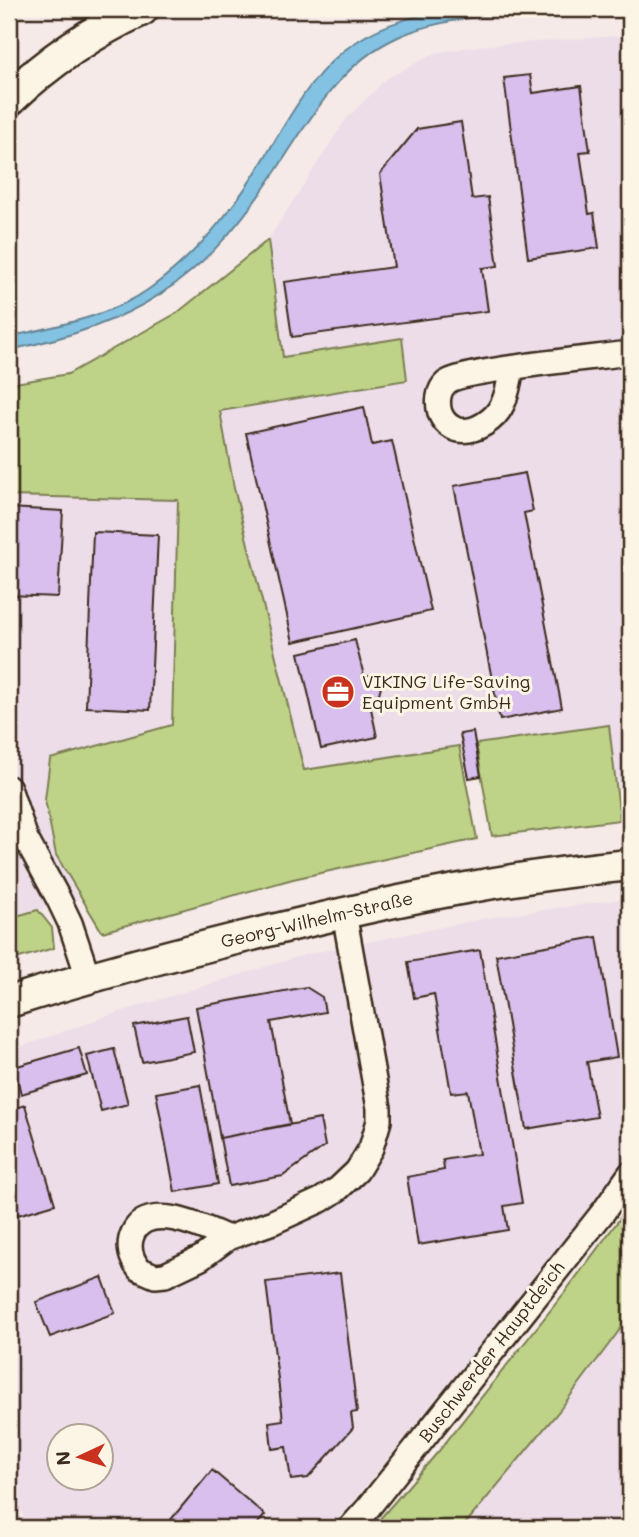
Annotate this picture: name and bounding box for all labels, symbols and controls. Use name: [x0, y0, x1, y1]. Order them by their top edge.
place label: VIKING Life-Saving Equipment GmbH: [362, 669, 530, 714]
office icon: VIKING Life-Saving Equipment GmbH: [319, 673, 357, 711]
street label: Georg-Wilhelm-Straße: [218, 885, 415, 953]
street label: Buschwerder Hauptdeich: [413, 1256, 570, 1447]
north arrow: [46, 1422, 116, 1492]
text: N: [50, 1450, 76, 1466]

